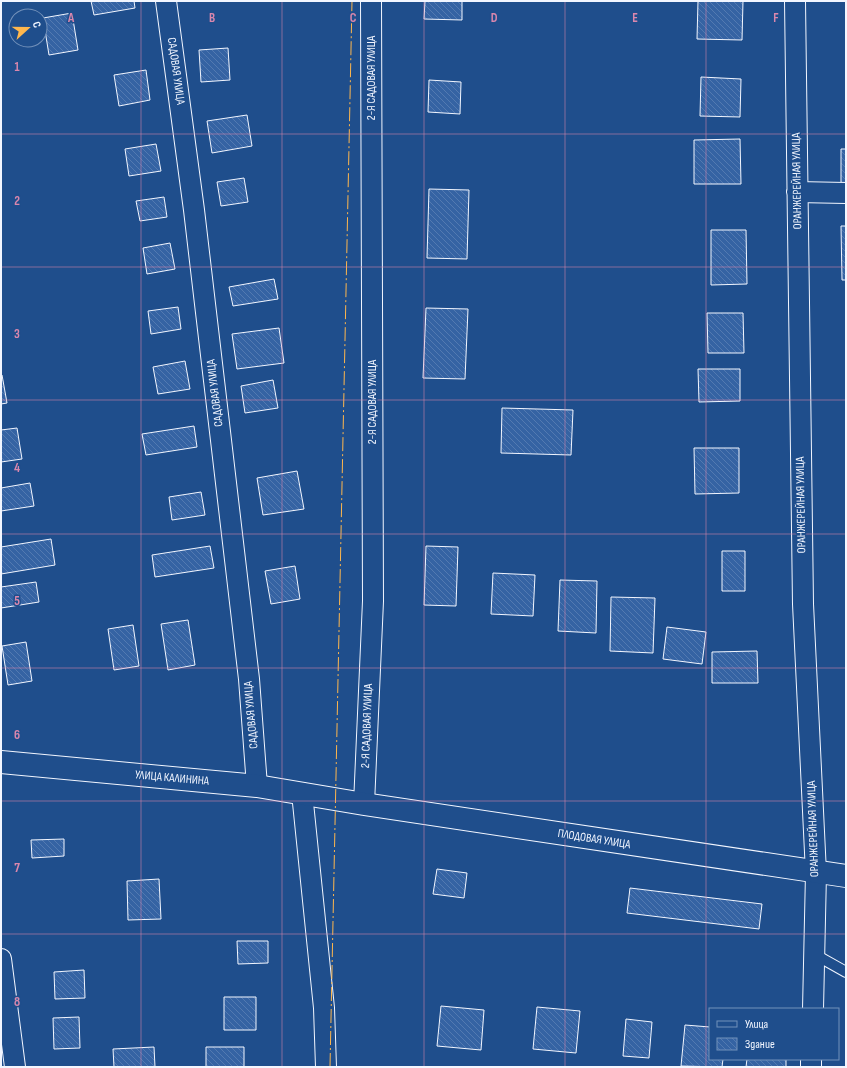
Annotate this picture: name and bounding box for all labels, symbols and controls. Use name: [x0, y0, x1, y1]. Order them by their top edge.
north arrow: [8, 8, 48, 48]
text: A: [67, 10, 75, 26]
text: B: [209, 10, 215, 26]
text: C: [350, 10, 357, 26]
text: D: [491, 10, 498, 26]
text: E: [632, 10, 638, 26]
text: F: [773, 10, 779, 26]
text: С: [30, 20, 44, 30]
street label: 2-Я САДОВАЯ УЛИЦА: [364, 35, 379, 120]
street label: САДОВАЯ УЛИЦА: [164, 36, 188, 106]
text: 1: [14, 59, 20, 75]
street label: ОРАНЖЕРЕЙНАЯ УЛИЦА: [789, 132, 805, 229]
text: 2: [14, 193, 20, 209]
text: 3: [14, 326, 20, 342]
street label: САДОВАЯ УЛИЦА: [203, 358, 227, 428]
street label: 2-Я САДОВАЯ УЛИЦА: [365, 359, 380, 444]
street label: ОРАНЖЕРЕЙНАЯ УЛИЦА: [793, 456, 809, 553]
text: 4: [14, 460, 20, 476]
text: 5: [14, 593, 20, 609]
street label: САДОВАЯ УЛИЦА: [241, 680, 261, 749]
street label: 2-Я САДОВАЯ УЛИЦА: [358, 683, 376, 768]
text: 6: [14, 727, 20, 743]
street label: УЛИЦА КАЛИНИНА: [134, 767, 211, 789]
street label: ОРАНЖЕРЕЙНАЯ УЛИЦА: [804, 780, 822, 877]
street label: ПЛОДОВАЯ УЛИЦА: [557, 826, 632, 852]
text: 7: [14, 860, 20, 876]
text: 8: [14, 994, 20, 1010]
legend: [709, 1008, 839, 1060]
text: Улица: [745, 1017, 769, 1032]
text: Здание: [745, 1037, 775, 1052]

